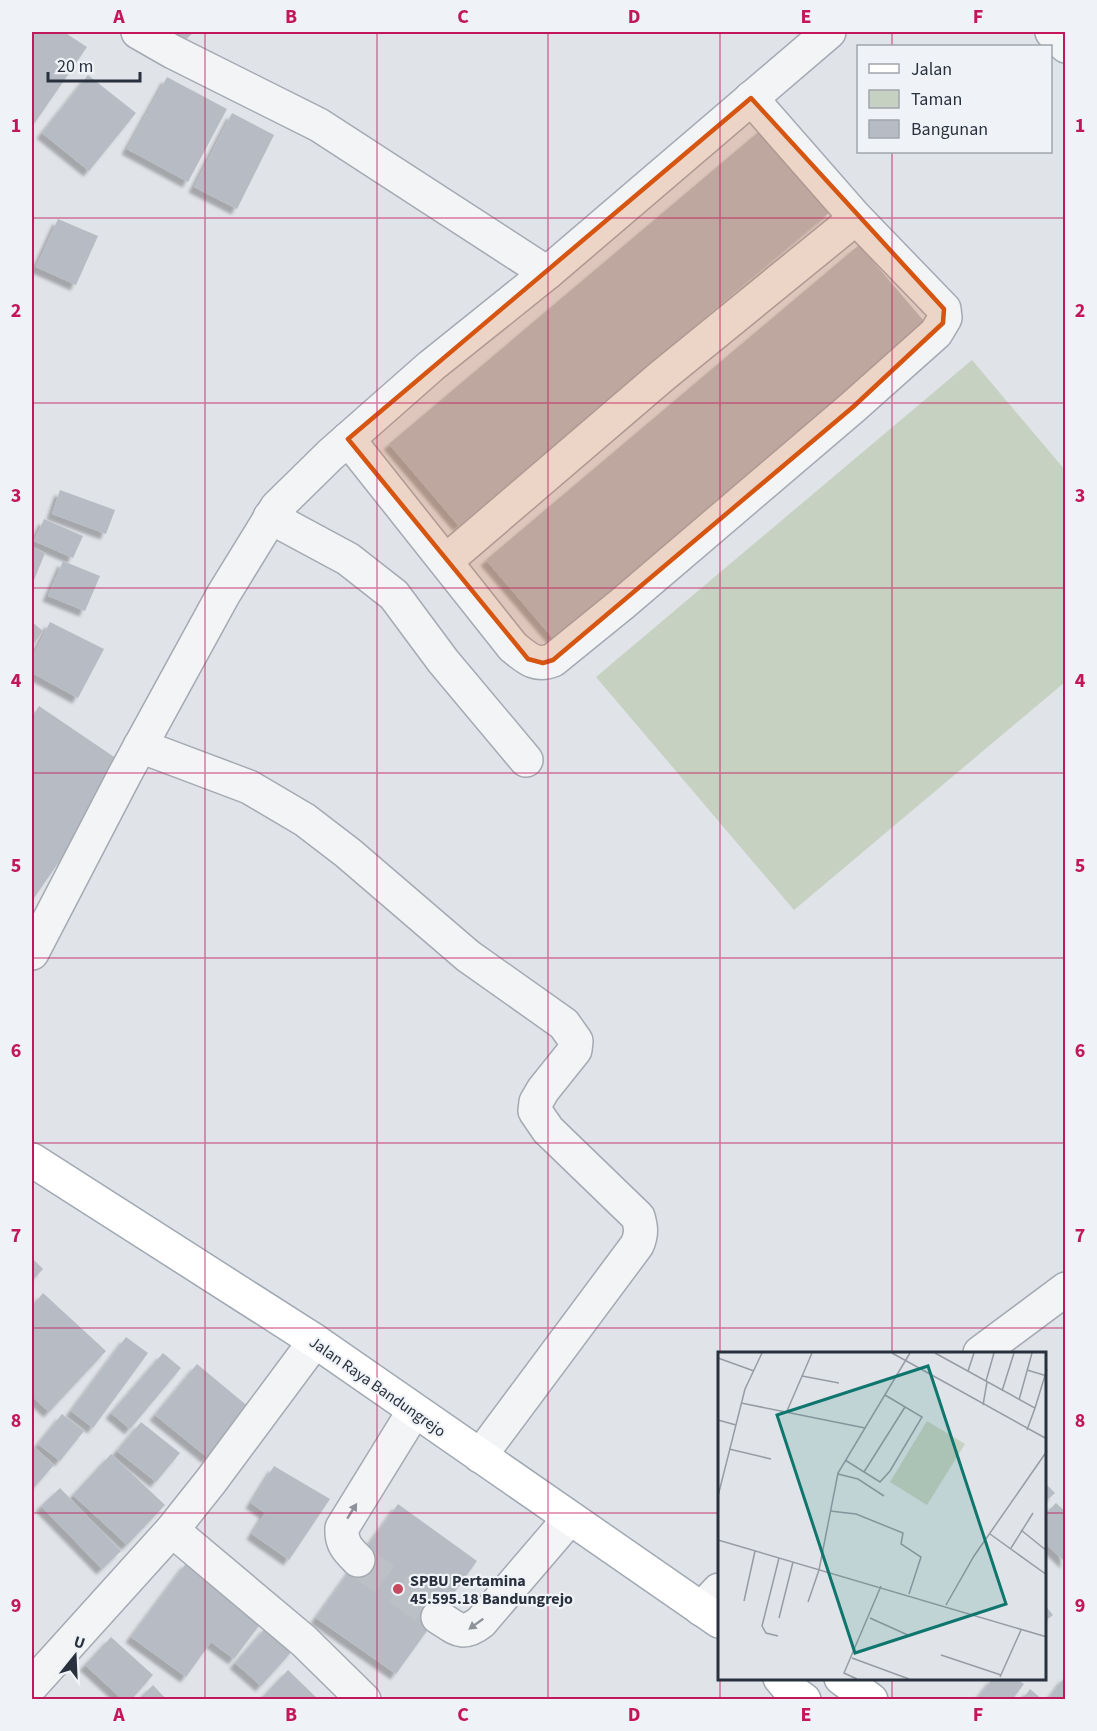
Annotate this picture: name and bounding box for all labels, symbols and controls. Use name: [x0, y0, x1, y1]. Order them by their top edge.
text: A: [112, 3, 125, 31]
text: B: [285, 3, 297, 31]
text: C: [457, 3, 469, 31]
text: D: [628, 3, 640, 31]
text: E: [801, 3, 811, 31]
text: F: [973, 3, 983, 31]
scale bar: [48, 45, 140, 83]
legend: [857, 45, 1052, 153]
text: 20 m: [57, 54, 93, 79]
text: Jalan: [911, 57, 952, 82]
text: Taman: [911, 87, 962, 112]
text: 1: [11, 112, 21, 140]
text: 1: [1075, 112, 1085, 140]
text: Bangunan: [911, 117, 988, 142]
text: 2: [11, 297, 21, 325]
text: 2: [1075, 297, 1085, 325]
text: 3: [11, 482, 21, 510]
text: 3: [1075, 482, 1085, 510]
text: 4: [11, 667, 22, 695]
text: 4: [1075, 667, 1086, 695]
text: 5: [11, 852, 21, 880]
text: 5: [1075, 852, 1085, 880]
text: 6: [11, 1037, 21, 1065]
text: 6: [1075, 1037, 1085, 1065]
text: 7: [11, 1222, 21, 1250]
text: 7: [1075, 1222, 1085, 1250]
street label: Jalan Raya Bandungrejo: [305, 1331, 450, 1442]
inset map: [718, 1352, 1046, 1680]
text: 8: [11, 1407, 21, 1435]
text: 8: [1075, 1407, 1085, 1435]
one-way arrow: [347, 1503, 358, 1519]
place label: SPBU Pertamina 45.595.18 Bandungrejo: [410, 1570, 573, 1610]
marker: SPBU Pertamina 45.595.18 Bandungrejo: [391, 1582, 405, 1596]
text: 9: [11, 1592, 21, 1620]
text: 9: [1075, 1592, 1085, 1620]
one-way arrow: [468, 1618, 484, 1630]
north arrow: [45, 1626, 105, 1686]
text: U: [71, 1631, 88, 1655]
text: A: [112, 1701, 125, 1729]
text: B: [285, 1701, 297, 1729]
text: C: [457, 1701, 469, 1729]
text: D: [628, 1701, 640, 1729]
text: E: [801, 1701, 811, 1729]
text: F: [973, 1701, 983, 1729]

